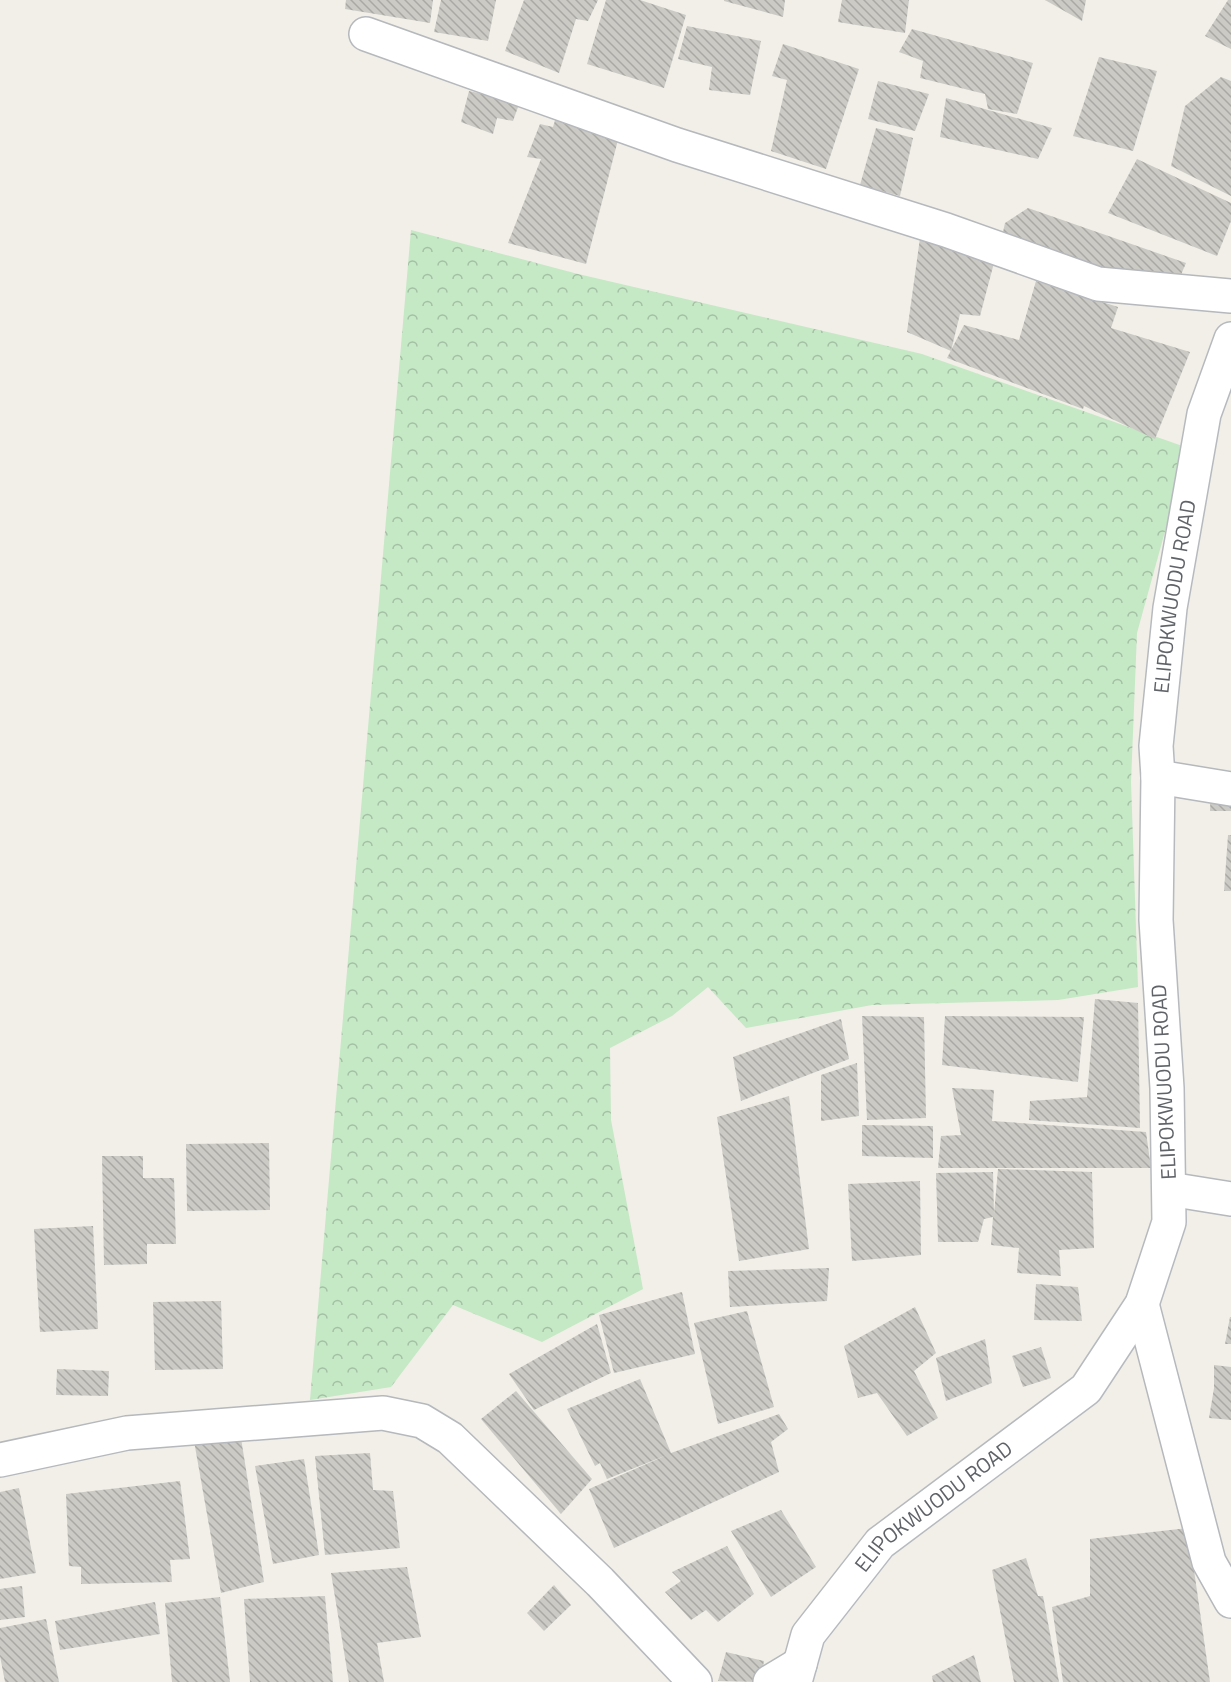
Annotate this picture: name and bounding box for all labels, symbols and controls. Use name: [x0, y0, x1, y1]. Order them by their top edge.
street label: ELIPOKWUODU ROAD: [1144, 497, 1204, 695]
street label: ELIPOKWUODU ROAD: [1142, 984, 1184, 1180]
street label: ELIPOKWUODU ROAD: [846, 1432, 1019, 1578]

